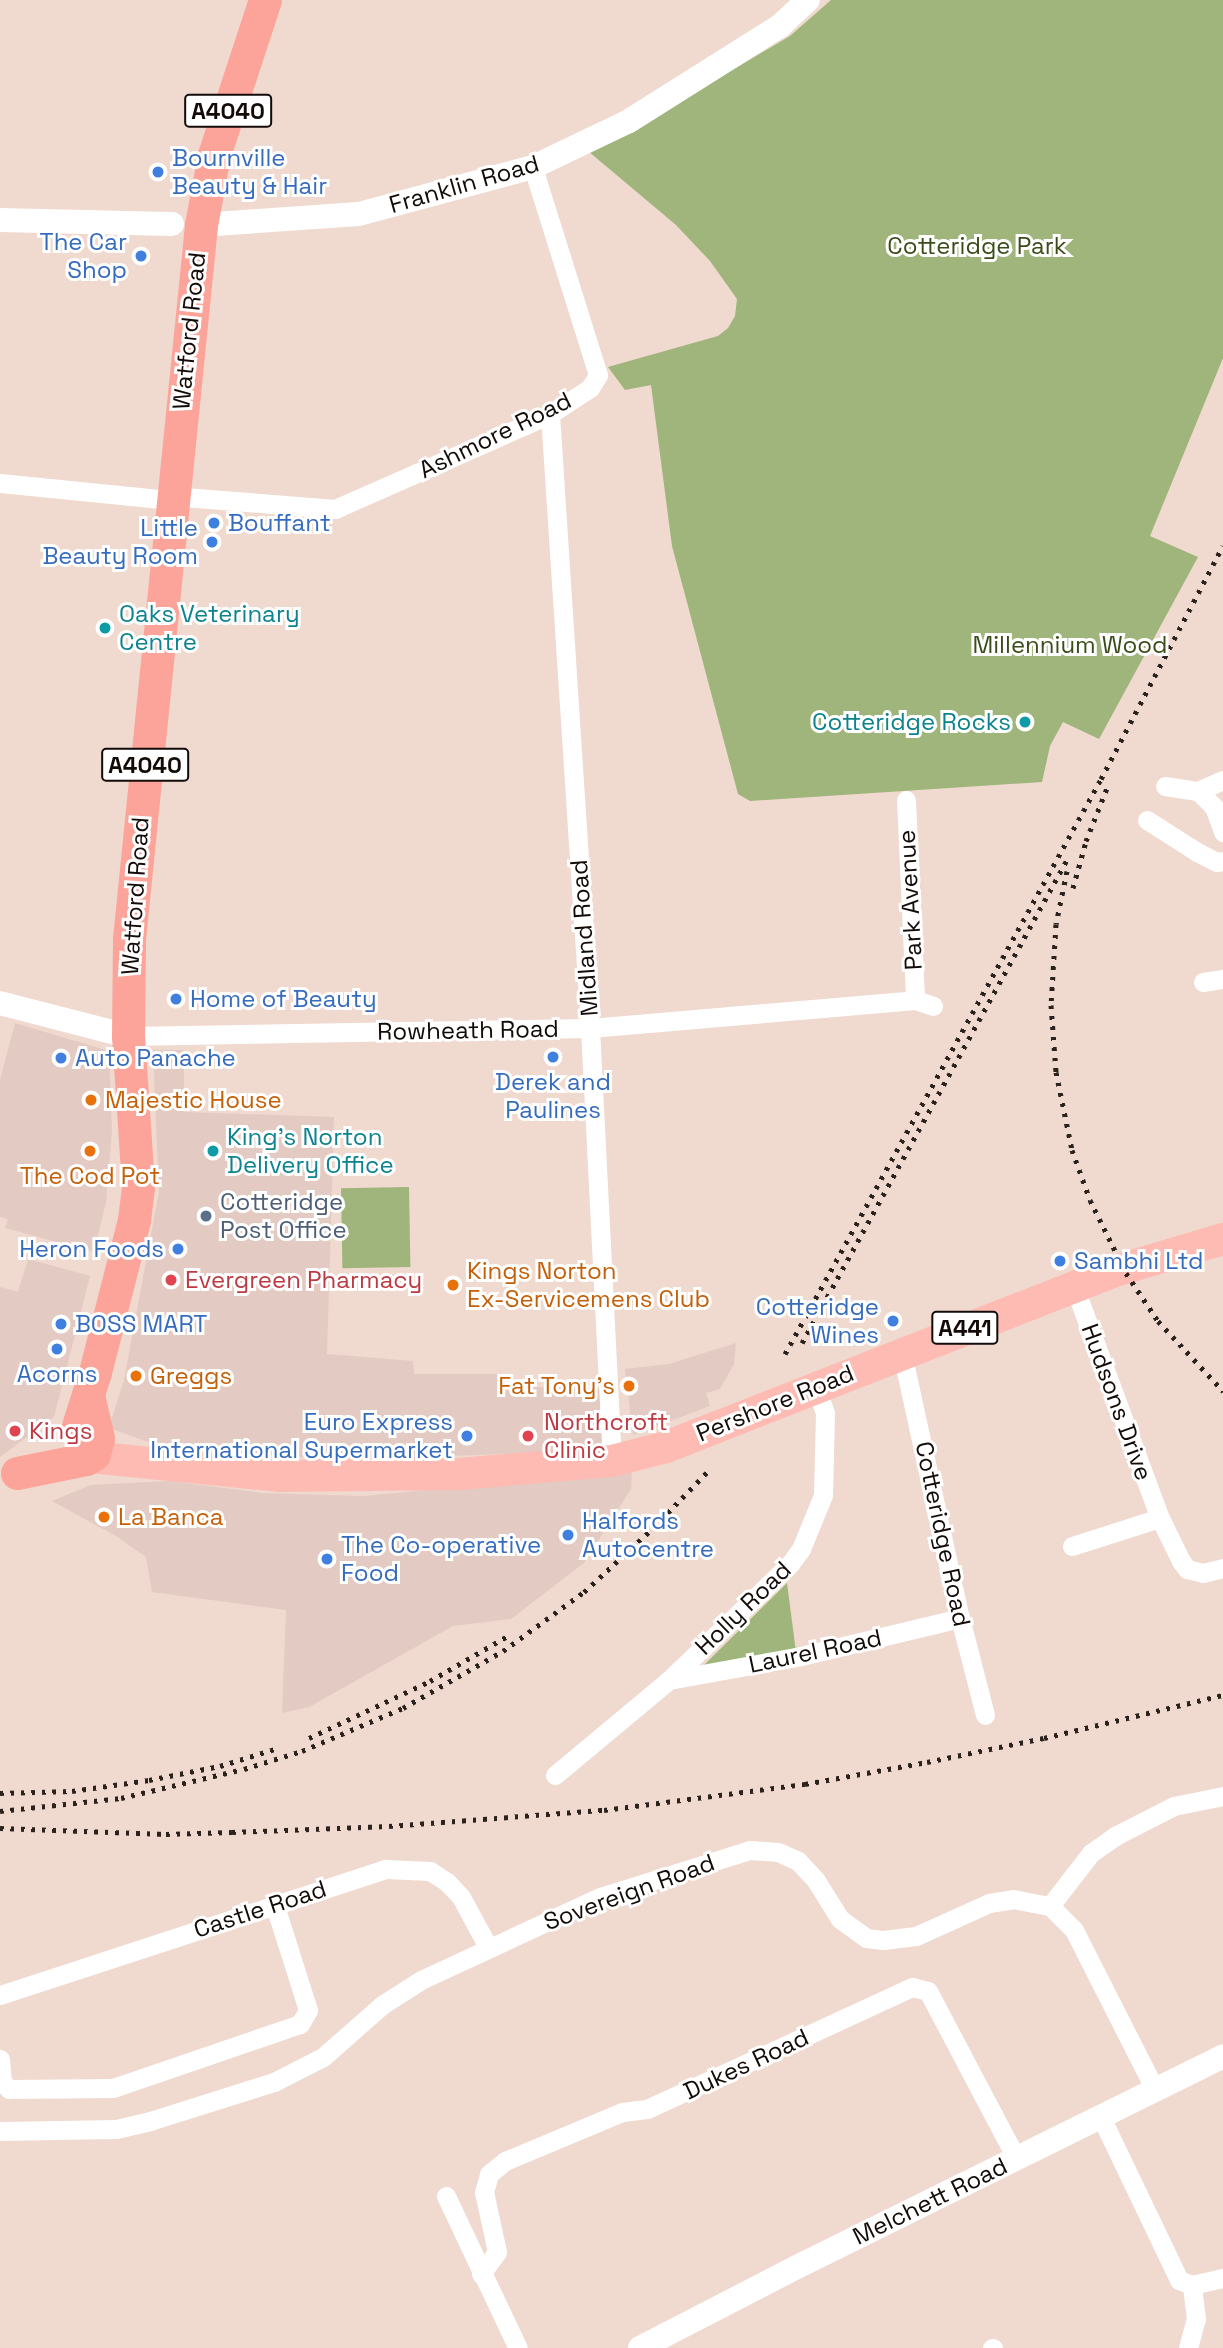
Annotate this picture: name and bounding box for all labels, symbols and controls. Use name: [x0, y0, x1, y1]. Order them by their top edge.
road number: A4040: [182, 92, 274, 130]
place label: Bournville Beauty & Hair: [172, 144, 327, 200]
street label: Franklin Road: [386, 149, 542, 219]
marker: Bournville Beauty & Hair: [150, 164, 166, 180]
place label: The Car Shop: [40, 228, 127, 284]
park label: Cotteridge Park: [887, 232, 1067, 260]
marker: The Car Shop: [133, 248, 149, 264]
street label: Watford Road: [166, 251, 212, 411]
street label: Ashmore Road: [414, 386, 576, 484]
place label: Bouffant: [228, 509, 331, 537]
place label: Little Beauty Room: [42, 514, 198, 570]
marker: Bouffant: [206, 515, 222, 531]
marker: Little Beauty Room: [204, 534, 220, 550]
place label: Oaks Veterinary Centre: [119, 600, 300, 656]
marker: Oaks Veterinary Centre: [97, 620, 113, 636]
park label: Millennium Wood: [972, 631, 1168, 659]
place label: Cotteridge Rocks: [812, 708, 1011, 736]
marker: Cotteridge Rocks: [1017, 714, 1033, 730]
road number: A4040: [100, 746, 190, 785]
street label: Watford Road: [115, 816, 155, 976]
street label: Park Avenue: [892, 829, 928, 971]
street label: Midland Road: [564, 859, 604, 1017]
place label: Home of Beauty: [190, 985, 377, 1013]
marker: Home of Beauty: [168, 991, 184, 1007]
street label: Rowheath Road: [377, 1014, 559, 1046]
place label: Auto Panache: [75, 1044, 236, 1072]
marker: Derek and Paulines: [545, 1049, 561, 1065]
marker: Auto Panache: [53, 1050, 69, 1066]
place label: Derek and Paulines: [495, 1068, 611, 1124]
place label: Majestic House: [105, 1086, 282, 1114]
marker: Majestic House: [83, 1092, 99, 1108]
place label: King's Norton Delivery Office: [227, 1123, 394, 1179]
marker: The Cod Pot: [82, 1143, 98, 1159]
marker: King's Norton Delivery Office: [205, 1143, 221, 1159]
place label: The Cod Pot: [20, 1162, 160, 1190]
place label: Cotteridge Post Office: [220, 1188, 347, 1244]
marker: Cotteridge Post Office: [198, 1208, 214, 1224]
place label: Heron Foods: [19, 1235, 164, 1263]
marker: Heron Foods: [170, 1241, 186, 1257]
place label: Sambhi Ltd: [1074, 1247, 1204, 1275]
marker: Sambhi Ltd: [1052, 1253, 1068, 1269]
place label: Kings Norton Ex-Servicemens Club: [467, 1257, 710, 1313]
place label: Evergreen Pharmacy: [185, 1266, 422, 1294]
marker: Evergreen Pharmacy: [163, 1272, 179, 1288]
marker: Kings Norton Ex-Servicemens Club: [445, 1277, 461, 1293]
place label: Cotteridge Wines: [756, 1293, 879, 1349]
road number: A441: [930, 1308, 1000, 1348]
place label: BOSS MART: [75, 1310, 207, 1338]
marker: Cotteridge Wines: [885, 1313, 901, 1329]
marker: BOSS MART: [53, 1316, 69, 1332]
street label: Hudsons Drive: [1075, 1320, 1159, 1484]
marker: Acorns: [49, 1341, 65, 1357]
street label: Pershore Road: [692, 1358, 858, 1448]
place label: Acorns: [17, 1360, 97, 1388]
place label: Greggs: [150, 1362, 232, 1390]
marker: Greggs: [128, 1368, 144, 1384]
place label: Fat Tony's: [498, 1372, 615, 1400]
marker: Fat Tony's: [621, 1378, 637, 1394]
place label: Euro Express International Supermarket: [150, 1408, 453, 1464]
place label: Northcroft Clinic: [544, 1408, 668, 1464]
place label: Kings: [29, 1417, 92, 1445]
marker: Kings: [7, 1423, 23, 1439]
marker: Northcroft Clinic: [518, 1426, 538, 1446]
marker: Euro Express International Supermarket: [459, 1428, 475, 1444]
street label: Cotteridge Road: [909, 1439, 977, 1629]
place label: La Banca: [118, 1503, 224, 1531]
place label: Halfords Autocentre: [582, 1507, 714, 1563]
marker: La Banca: [96, 1509, 112, 1525]
marker: Halfords Autocentre: [560, 1527, 576, 1543]
place label: The Co-operative Food: [341, 1531, 541, 1587]
marker: The Co-operative Food: [319, 1551, 335, 1567]
street label: Holly Road: [689, 1555, 797, 1661]
street label: Laurel Road: [746, 1623, 884, 1679]
street label: Sovereign Road: [540, 1848, 718, 1936]
street label: Castle Road: [190, 1874, 330, 1944]
street label: Dukes Road: [679, 2022, 813, 2106]
street label: Melchett Road: [848, 2151, 1012, 2251]

